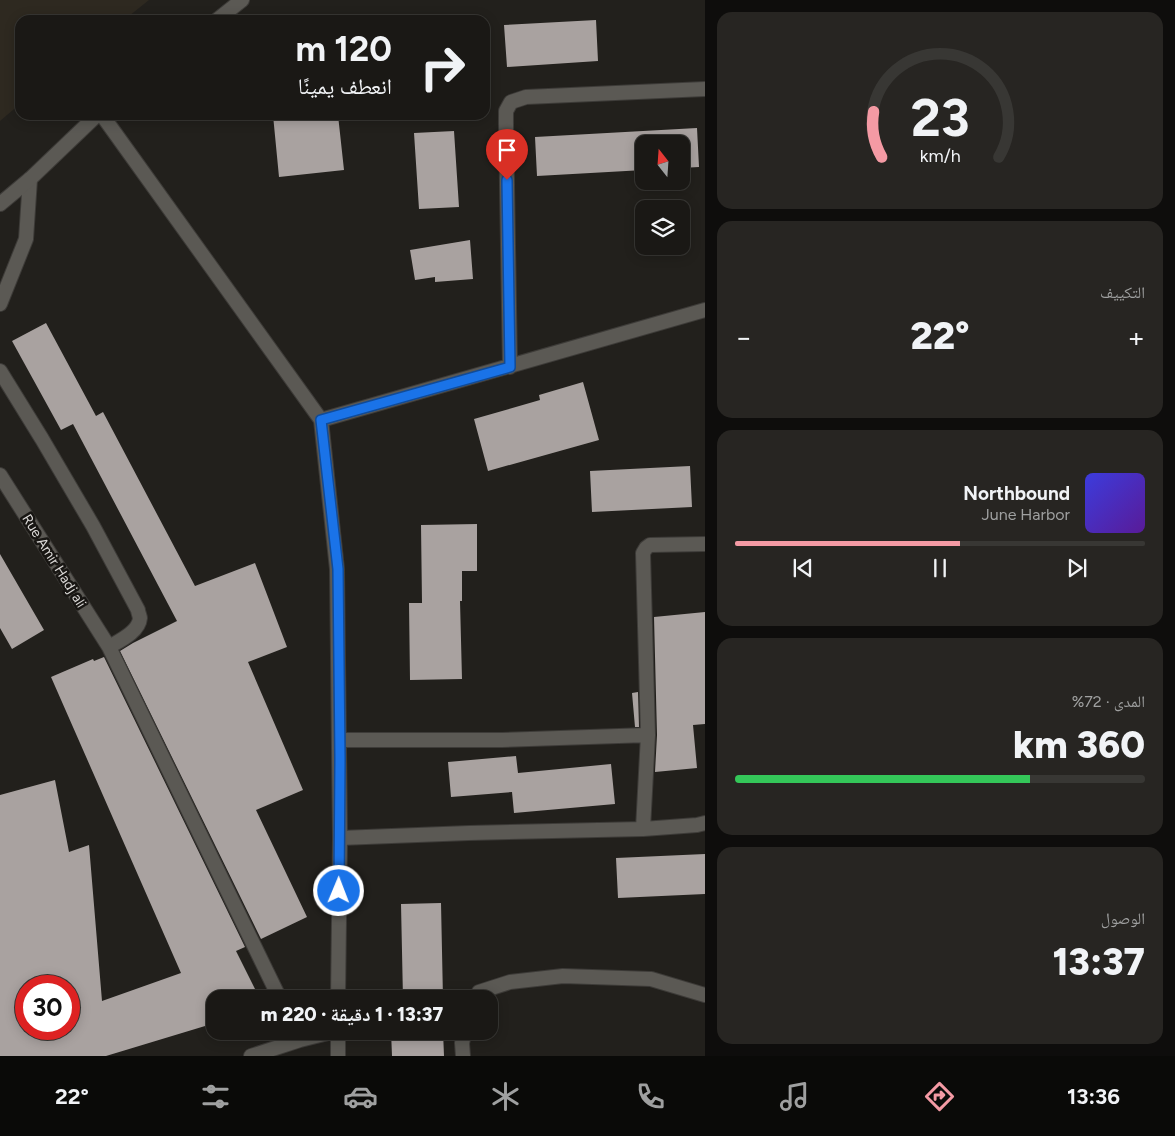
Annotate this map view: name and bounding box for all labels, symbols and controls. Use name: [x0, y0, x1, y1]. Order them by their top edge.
text: 120 m: [295, 28, 392, 70]
icon: right: [410, 35, 475, 100]
text: انعطف يمينًا: [298, 73, 392, 100]
text: 23: [910, 87, 970, 149]
pin: [486, 129, 528, 180]
north arrow: [635, 135, 690, 190]
map controls: [635, 135, 690, 255]
icon: arrive: [493, 136, 521, 164]
text: km/h: [920, 145, 960, 166]
button: layers: [635, 200, 690, 255]
text: التكييف: [1100, 283, 1145, 302]
text: 22°: [910, 313, 970, 359]
text: −: [735, 320, 752, 354]
text: +: [1128, 320, 1145, 354]
text: Northbound: [963, 482, 1070, 505]
text: June Harbor: [982, 505, 1070, 524]
street label: Rue Amir Hadj ali: [18, 511, 90, 611]
icon: previous: [789, 554, 817, 582]
icon: pause: [926, 554, 954, 582]
icon: next: [1063, 554, 1091, 582]
text: المدى · 72%: [1072, 692, 1145, 711]
text: 360 km: [1013, 722, 1145, 768]
position arrow: [312, 864, 364, 916]
text: الوصول: [1101, 909, 1145, 928]
text: 13:37: [1052, 939, 1145, 985]
speed limit sign: 30: [15, 975, 80, 1040]
text: 13:37 · 1 دقيقة · 220 m: [261, 1003, 443, 1026]
icon: filters: [198, 1079, 233, 1114]
icon: car: [343, 1079, 378, 1114]
icon: climate: [488, 1079, 523, 1114]
icon: phone: [633, 1079, 668, 1114]
icon: music: [777, 1079, 812, 1114]
icon: directions: [922, 1079, 957, 1114]
text: 22°: [55, 1083, 89, 1110]
text: 13:36: [1067, 1083, 1120, 1110]

